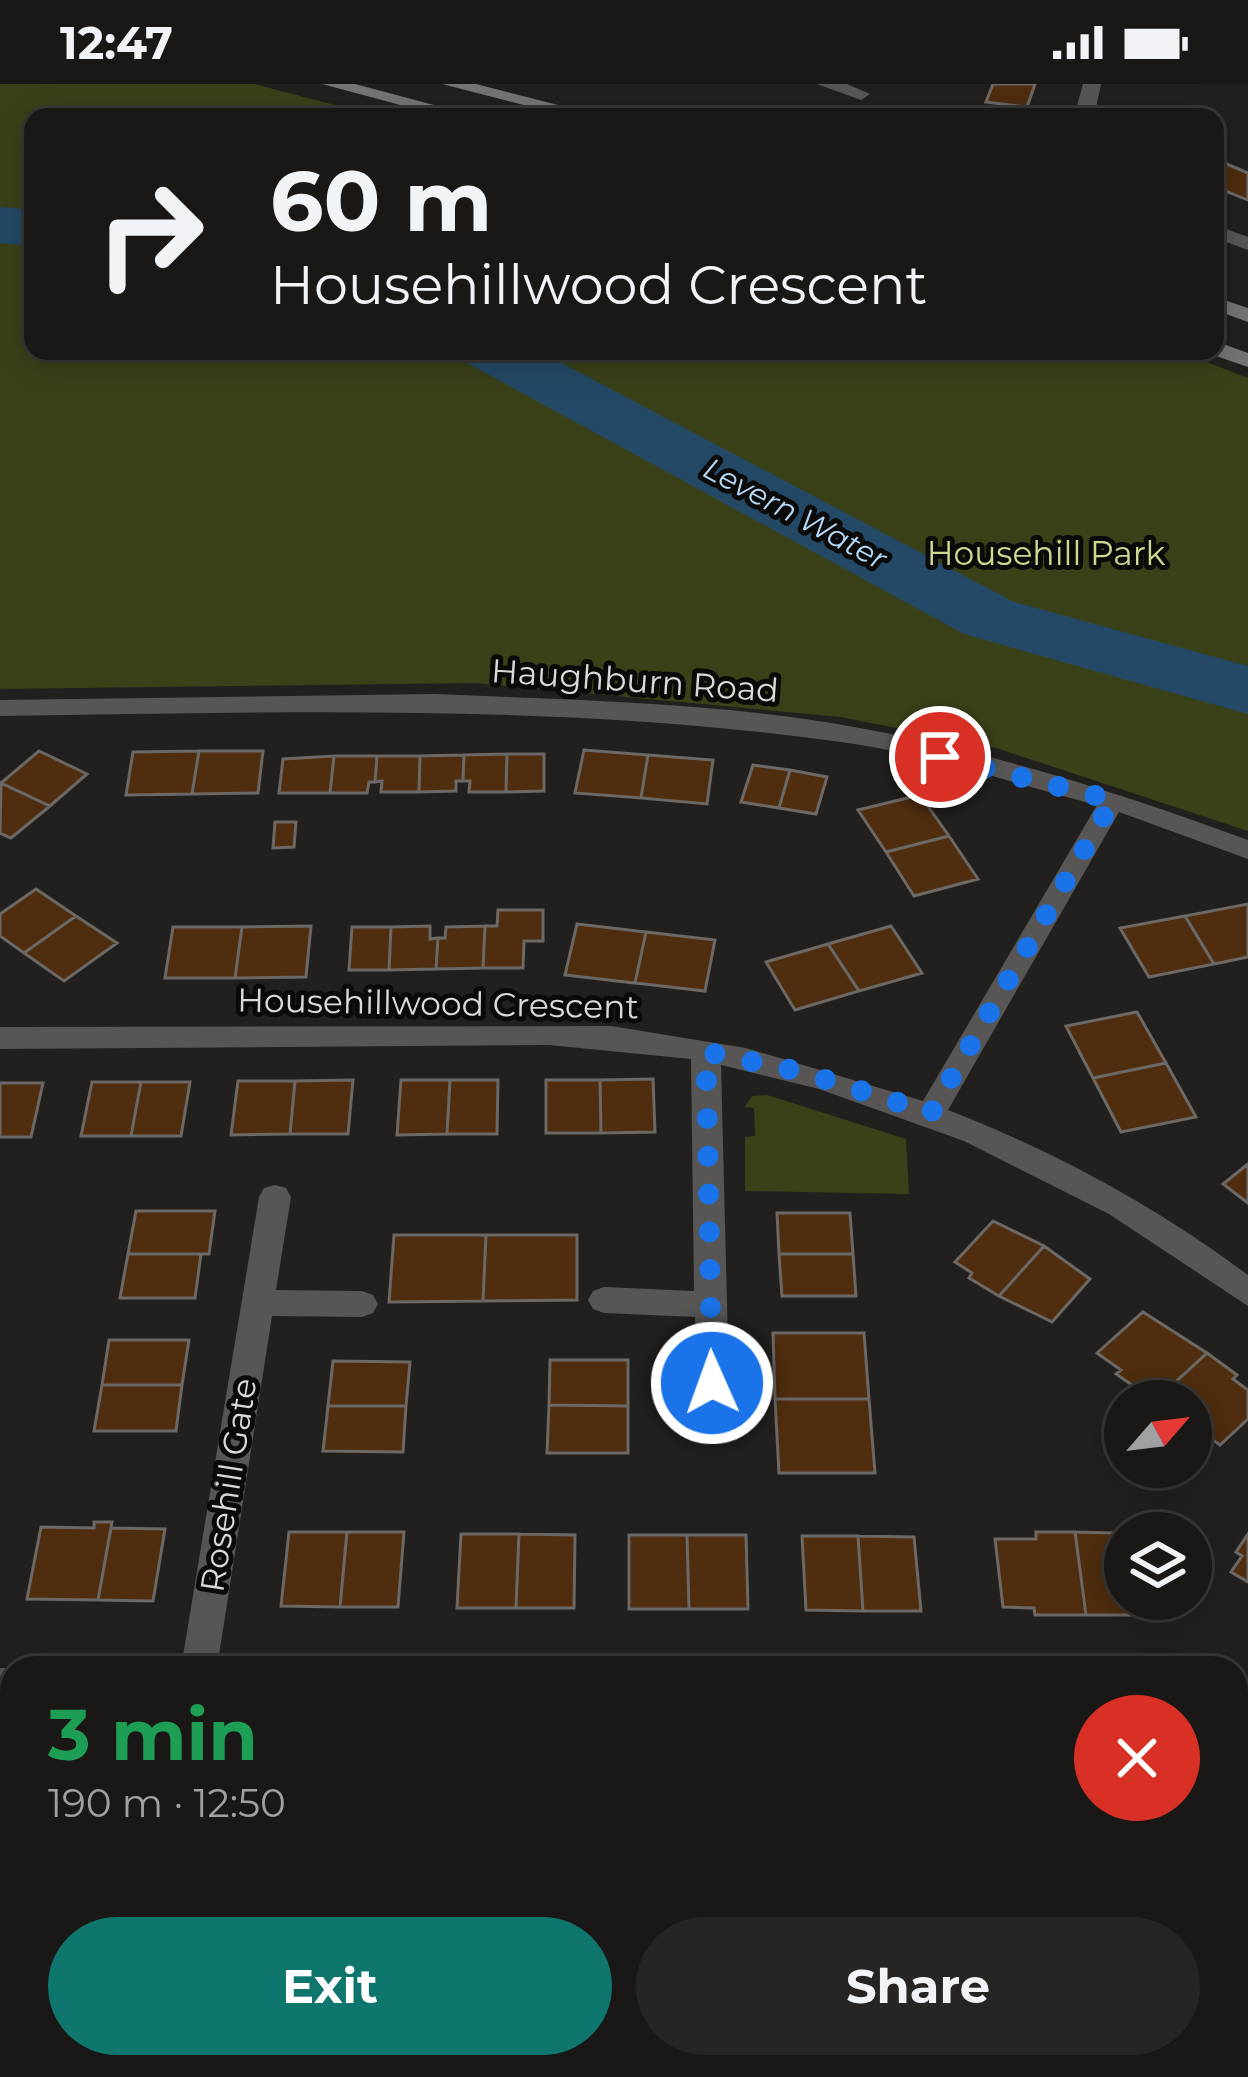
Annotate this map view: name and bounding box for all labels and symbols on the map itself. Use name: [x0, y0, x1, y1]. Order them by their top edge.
water label: Levern Water: [697, 450, 894, 578]
park label: Househill Park: [927, 533, 1166, 573]
street label: Haughburn Road: [490, 650, 780, 710]
pin: [889, 706, 991, 808]
street label: Househillwood Crescent: [237, 979, 639, 1027]
position arrow: [649, 1320, 775, 1446]
street label: Rosehill Gate: [191, 1375, 265, 1595]
north arrow: [1104, 1380, 1212, 1488]

